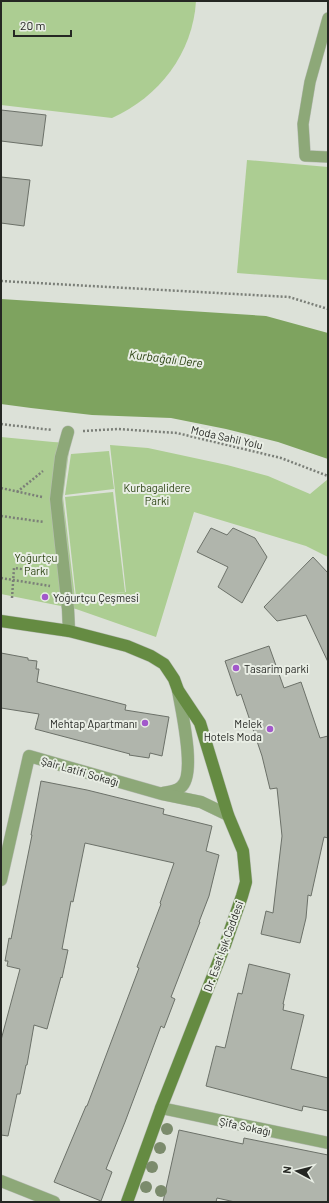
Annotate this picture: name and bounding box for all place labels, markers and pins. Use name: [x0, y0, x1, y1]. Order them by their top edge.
place label: Yoğurtçu Çeşmesi: [53, 591, 139, 604]
marker: Yoğurtçu Çeşmesi: [40, 592, 50, 602]
place label: Tasarim parki: [244, 662, 309, 675]
marker: Tasarim parki: [231, 663, 241, 673]
place label: Mehtap Apartmanı: [50, 717, 137, 730]
place label: Melek Hotels Moda: [204, 717, 262, 743]
marker: Mehtap Apartmanı: [140, 718, 150, 728]
marker: Melek Hotels Moda: [265, 724, 275, 734]

